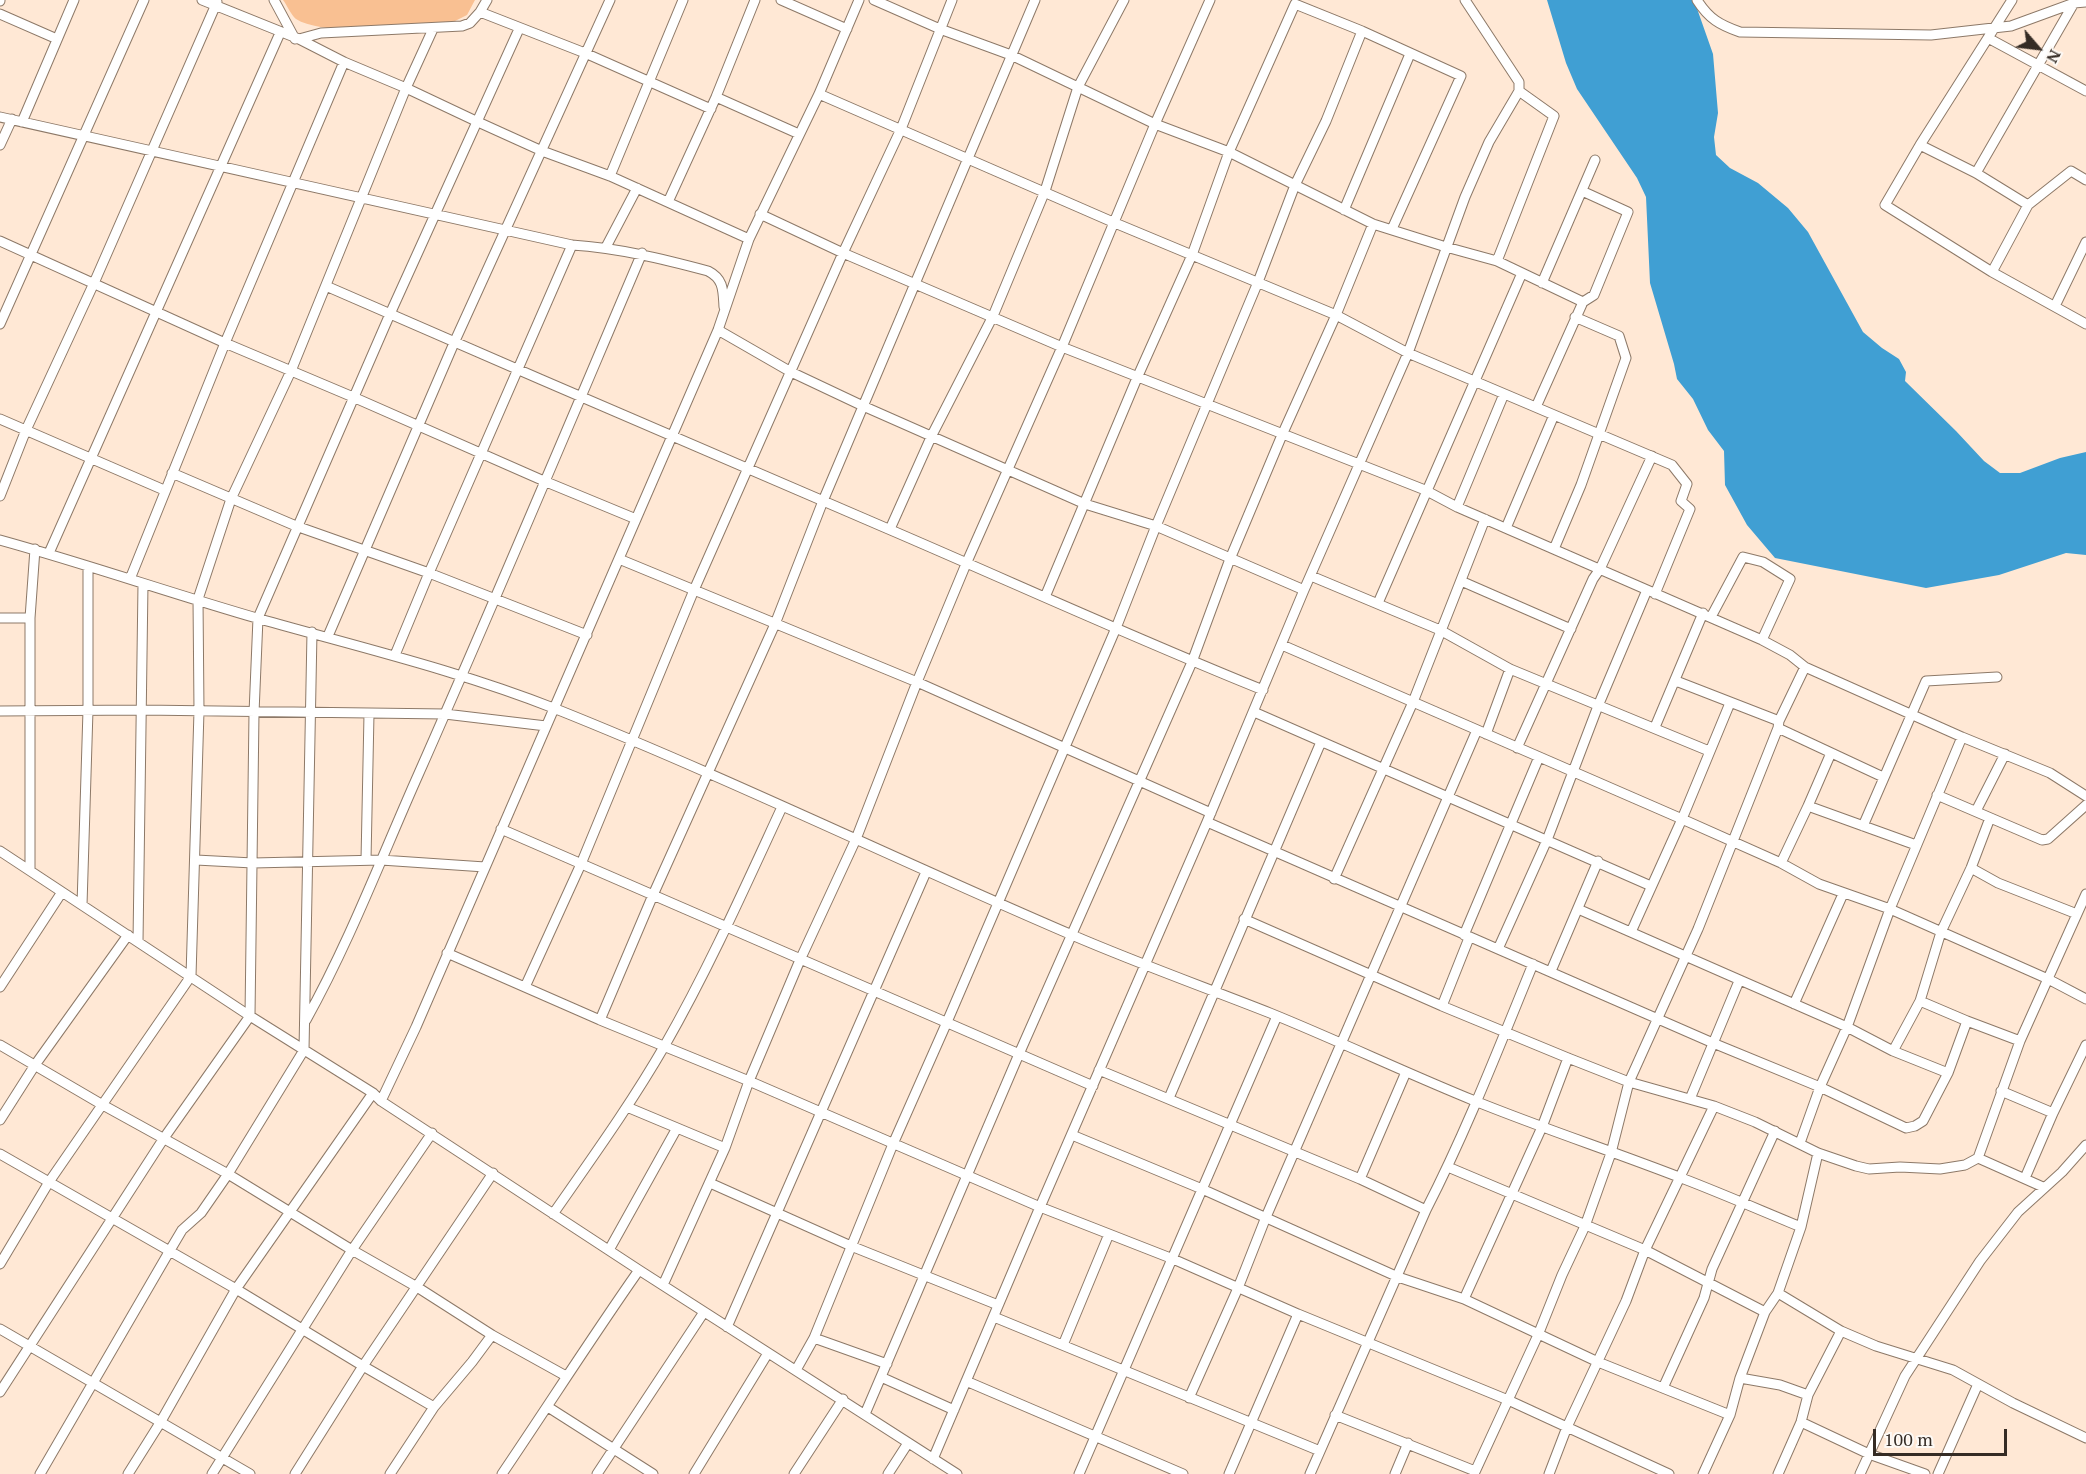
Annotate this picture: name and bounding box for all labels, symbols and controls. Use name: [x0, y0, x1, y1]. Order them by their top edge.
north arrow: [2008, 18, 2068, 78]
text: N: [2041, 46, 2066, 67]
scale bar: [1876, 1417, 2010, 1455]
text: 100 m: [1884, 1427, 1933, 1451]

